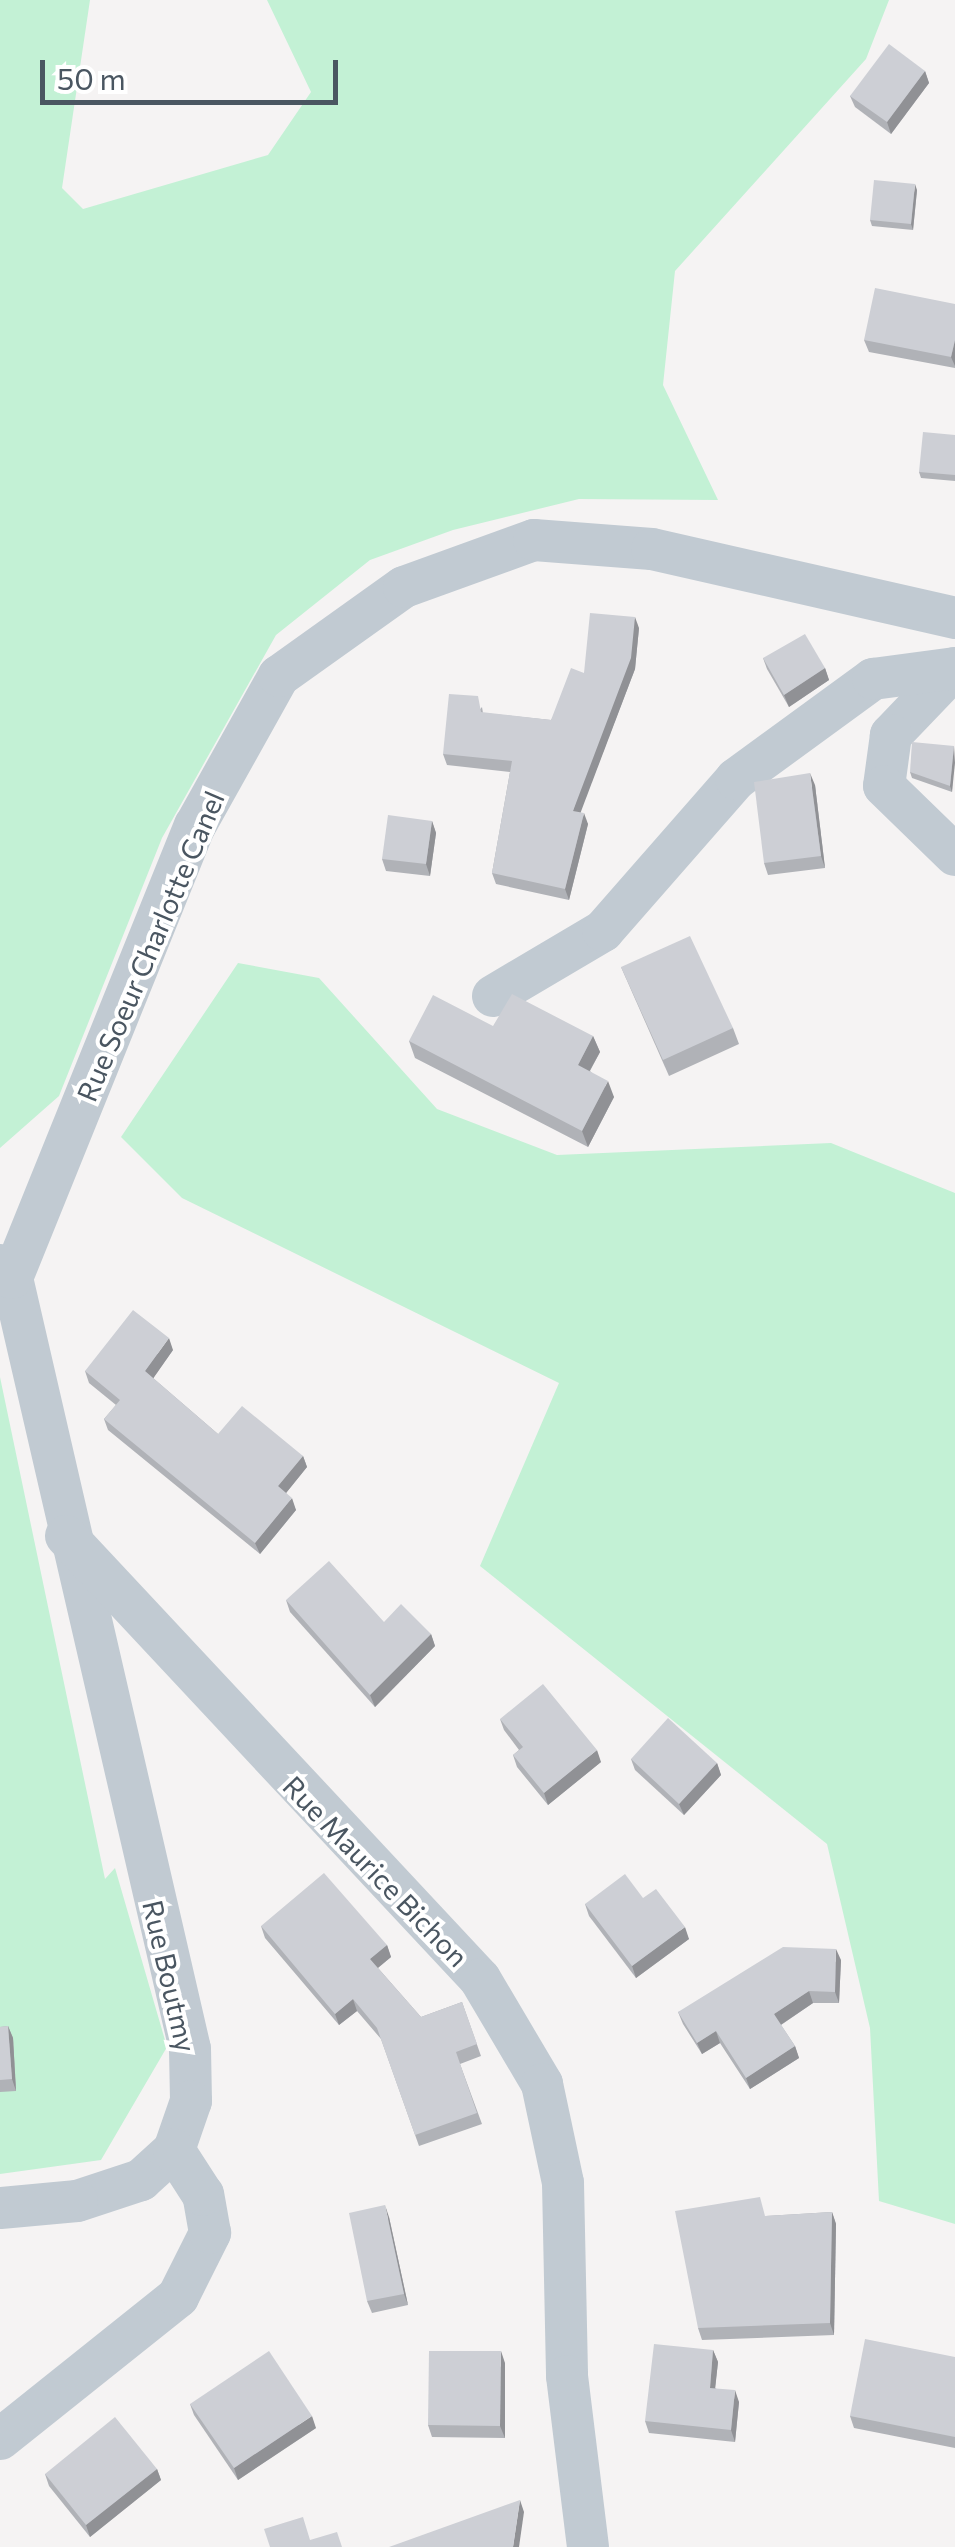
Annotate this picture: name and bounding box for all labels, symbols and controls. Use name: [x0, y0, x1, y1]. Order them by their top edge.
scale bar: [45, 40, 342, 102]
text: 50 m: [57, 59, 126, 96]
street label: Rue Soeur Charlotte Canel: [69, 786, 231, 1106]
street label: Rue Maurice Bichon: [277, 1769, 475, 1973]
street label: Rue Boutmy: [136, 1897, 204, 2055]

